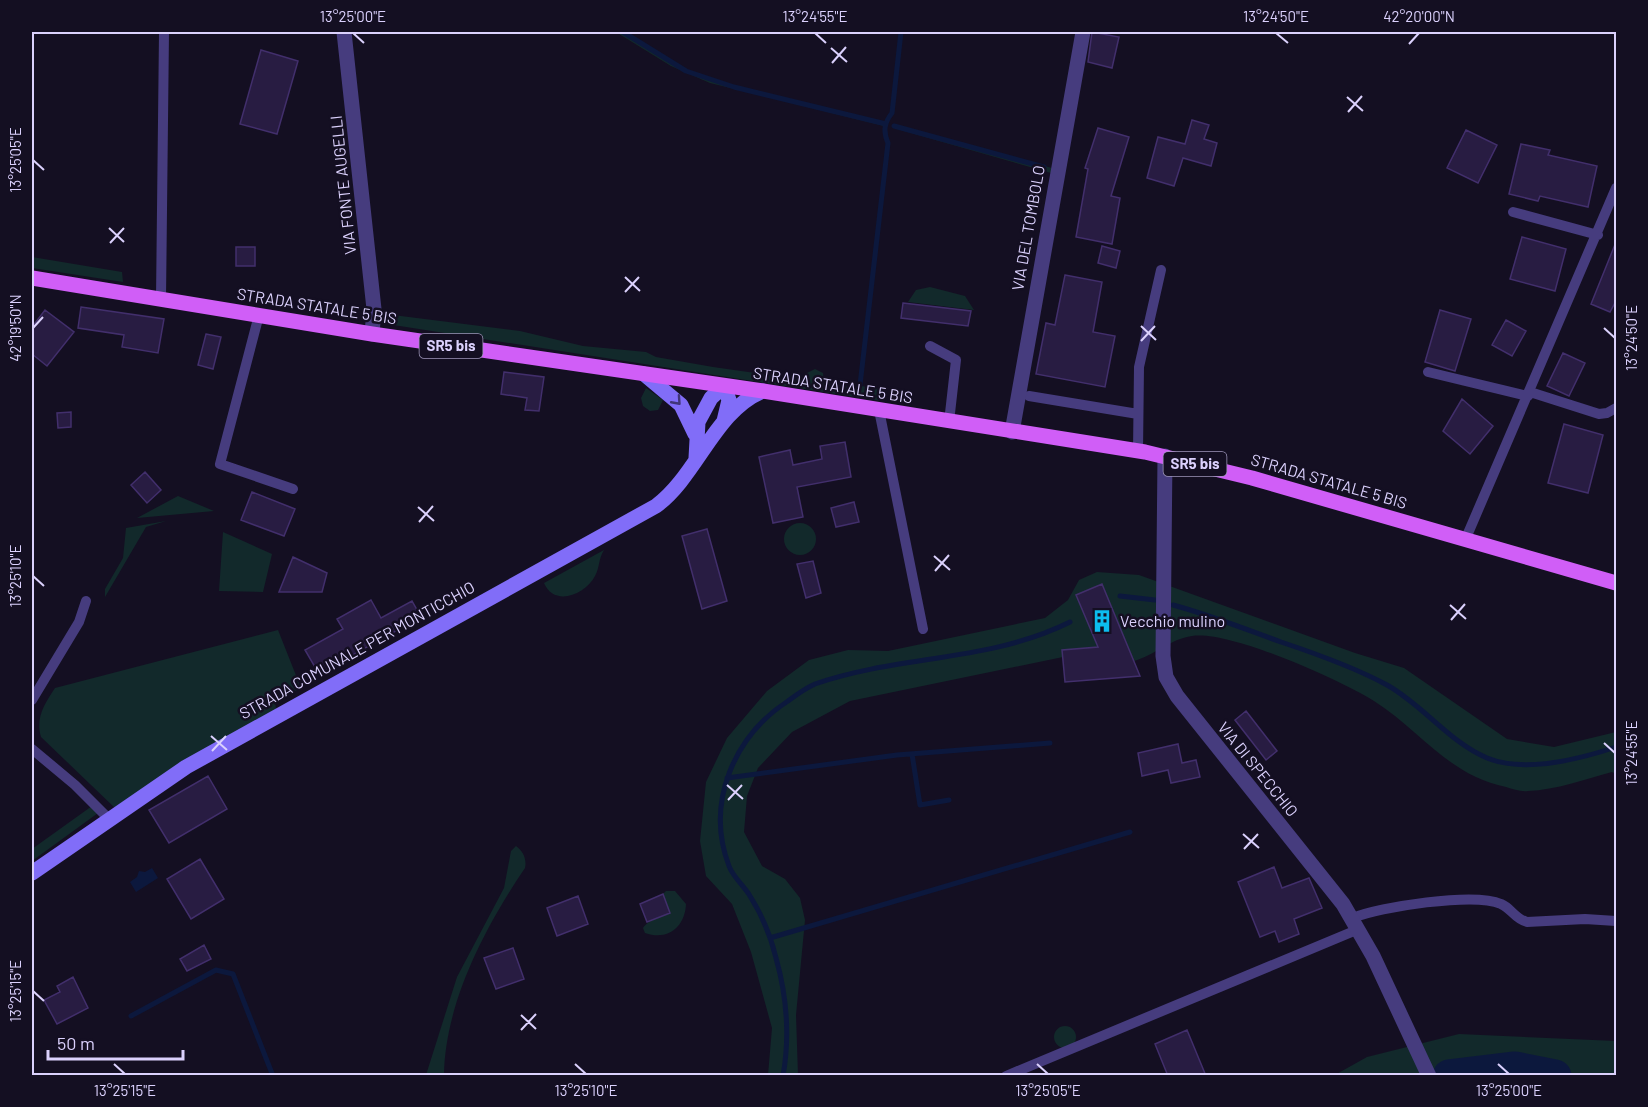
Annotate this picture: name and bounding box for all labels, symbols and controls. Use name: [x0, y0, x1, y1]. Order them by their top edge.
text: 13°25'00"E: [320, 7, 386, 25]
text: 13°24'55"E: [782, 7, 848, 25]
text: 13°24'50"E: [1243, 7, 1309, 25]
text: 42°20'00"N: [1383, 7, 1455, 25]
street label: VIA FONTE AUGELLI: [326, 115, 359, 256]
text: 13°25'05"E: [6, 127, 24, 193]
street label: VIA DEL TOMBOLO: [1007, 164, 1048, 292]
street label: STRADA STATALE 5 BIS: [236, 284, 398, 328]
text: 42°19'50"N: [6, 294, 24, 362]
text: 13°24'50"E: [1622, 305, 1640, 371]
road number: SR5 bis: [420, 334, 482, 358]
street label: STRADA STATALE 5 BIS: [752, 363, 914, 407]
one-way arrow: [669, 394, 680, 405]
street label: STRADA STATALE 5 BIS: [1249, 449, 1409, 512]
road number: SR5 bis: [1164, 452, 1226, 476]
text: 13°25'10"E: [6, 544, 24, 608]
street label: STRADA COMUNALE PER MONTICCHIO: [236, 577, 478, 722]
building icon: Vecchio mulino: [1089, 608, 1115, 634]
place label: Vecchio mulino: [1120, 611, 1225, 630]
street label: VIA DI SPECCHIO: [1214, 718, 1302, 820]
text: 13°24'55"E: [1622, 720, 1640, 786]
text: 13°25'15"E: [6, 960, 24, 1022]
scale bar: [48, 1023, 183, 1061]
text: 50 m: [57, 1032, 95, 1054]
text: 13°25'15"E: [94, 1081, 156, 1099]
text: 13°25'10"E: [554, 1081, 618, 1099]
text: 13°25'05"E: [1015, 1081, 1081, 1099]
text: 13°25'00"E: [1476, 1081, 1542, 1099]

